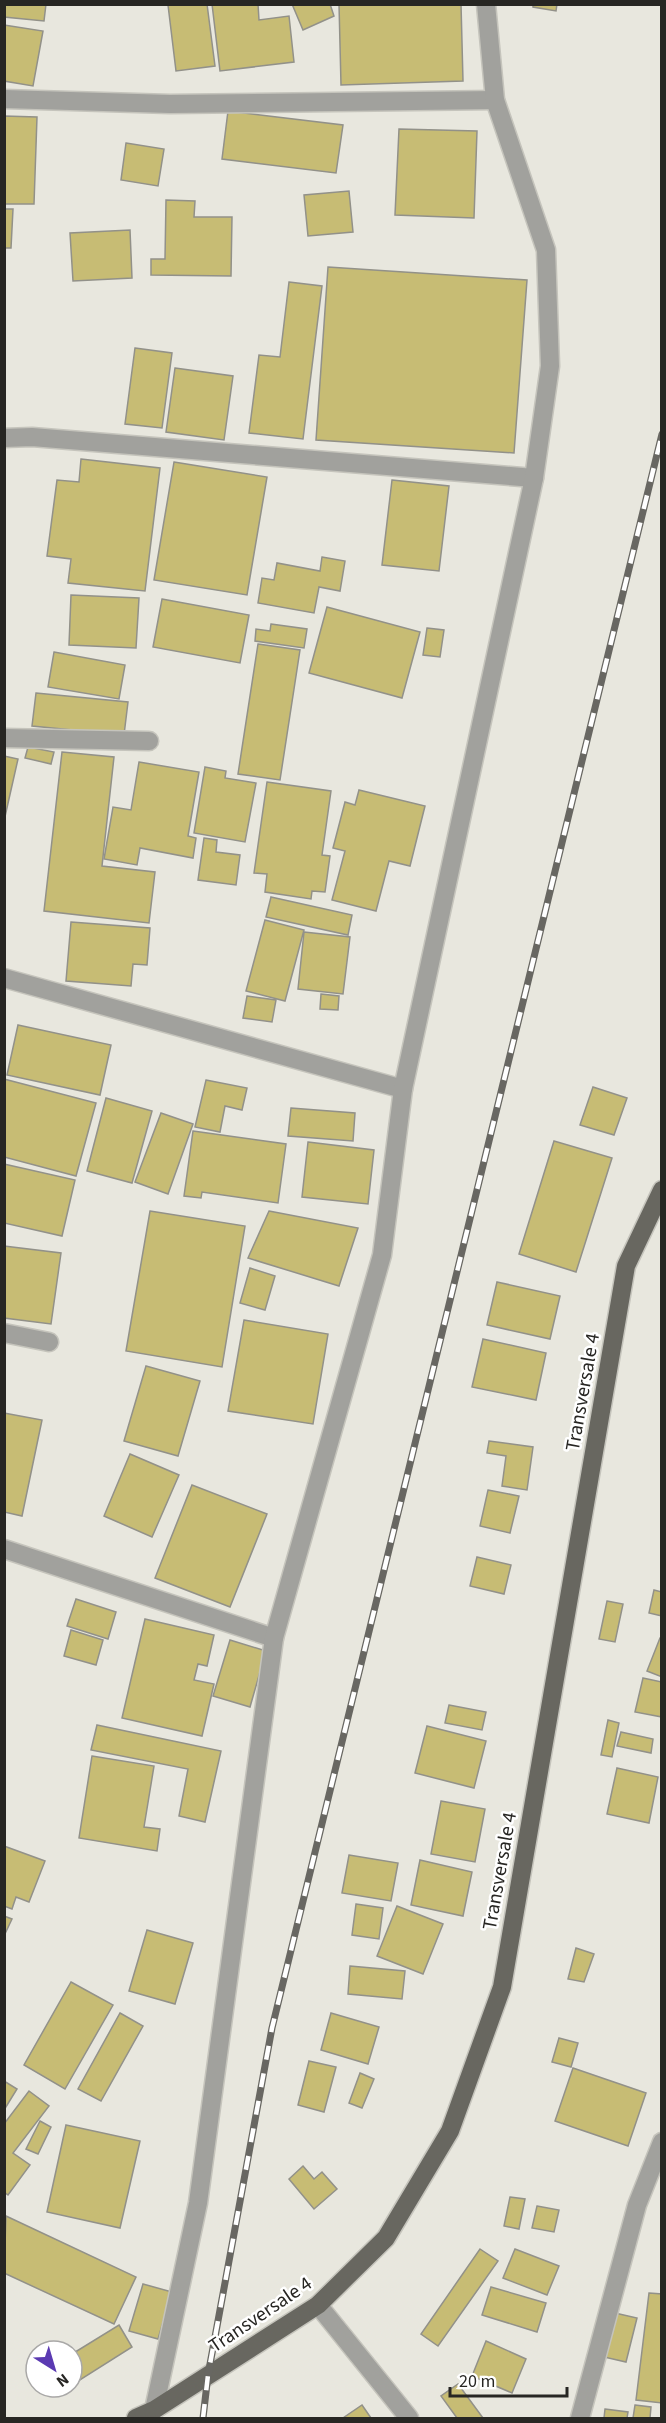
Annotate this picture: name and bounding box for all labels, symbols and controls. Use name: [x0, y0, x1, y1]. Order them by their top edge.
street label: Transversale 4: [559, 1331, 607, 1453]
street label: Transversale 4: [476, 1810, 524, 1932]
street label: Transversale 4: [203, 2270, 318, 2360]
north arrow: [24, 2339, 84, 2399]
scale bar: [450, 2360, 567, 2398]
text: N: [52, 2368, 73, 2392]
text: 20 m: [459, 2369, 495, 2394]

